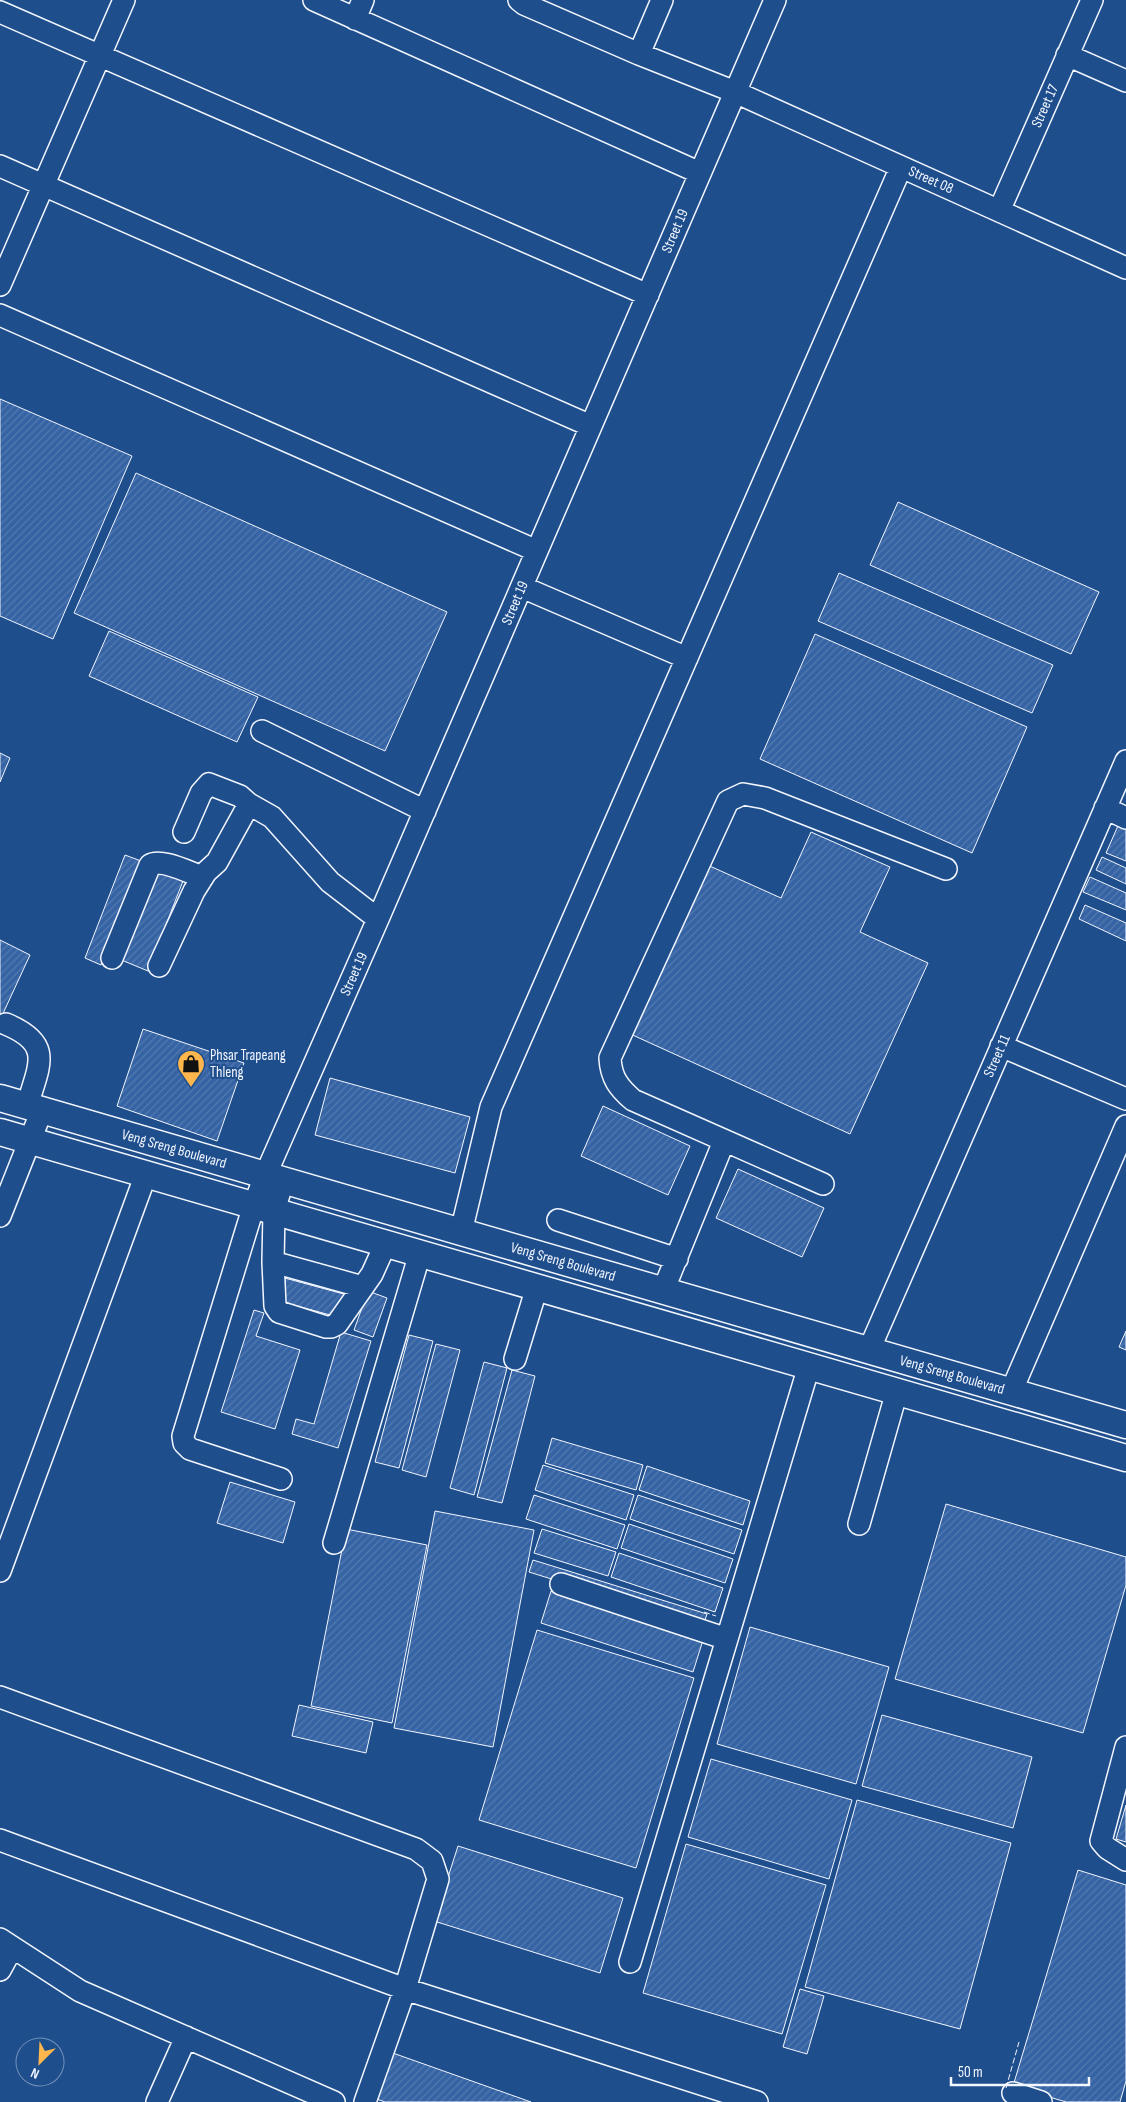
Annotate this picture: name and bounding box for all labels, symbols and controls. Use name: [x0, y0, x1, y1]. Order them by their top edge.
street label: Street 17: [1027, 81, 1063, 131]
street label: Street 08: [906, 162, 956, 198]
street label: Street 19: [657, 206, 693, 256]
street label: Street 19: [497, 578, 533, 628]
street label: Street 19: [336, 949, 372, 999]
street label: Street 11: [979, 1031, 1015, 1080]
place label: Phsar Trapeang Thleng: [210, 1046, 286, 1082]
shop icon: Phsar Trapeang Thleng: [176, 1049, 206, 1088]
street label: Veng Sreng Boulevard: [119, 1125, 229, 1173]
street label: Veng Sreng Boulevard: [508, 1238, 618, 1286]
street label: Veng Sreng Boulevard: [897, 1351, 1007, 1399]
north arrow: [15, 2037, 65, 2087]
scale bar: [951, 2054, 1088, 2086]
text: 50 m: [958, 2063, 983, 2082]
text: N: [28, 2064, 42, 2083]

